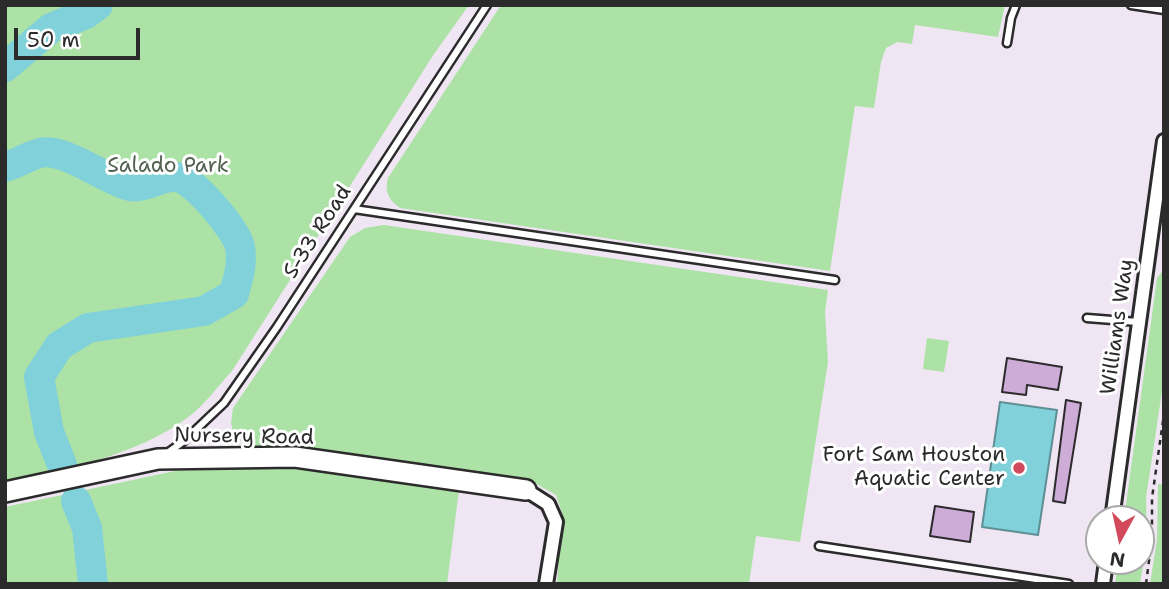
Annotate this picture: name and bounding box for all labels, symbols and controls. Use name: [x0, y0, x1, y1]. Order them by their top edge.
scale bar: [18, 14, 144, 58]
text: 50 m: [27, 26, 80, 54]
park label: Salado Park: [107, 154, 229, 180]
street label: S-33 Road: [279, 181, 357, 283]
street label: Williams Way: [1096, 258, 1140, 396]
street label: Nursery Road: [174, 423, 314, 451]
place label: Fort Sam Houston Aquatic Center: [822, 443, 1005, 493]
marker: Fort Sam Houston Aquatic Center: [1011, 460, 1027, 476]
north arrow: [1085, 505, 1155, 575]
text: N: [1108, 546, 1126, 573]

